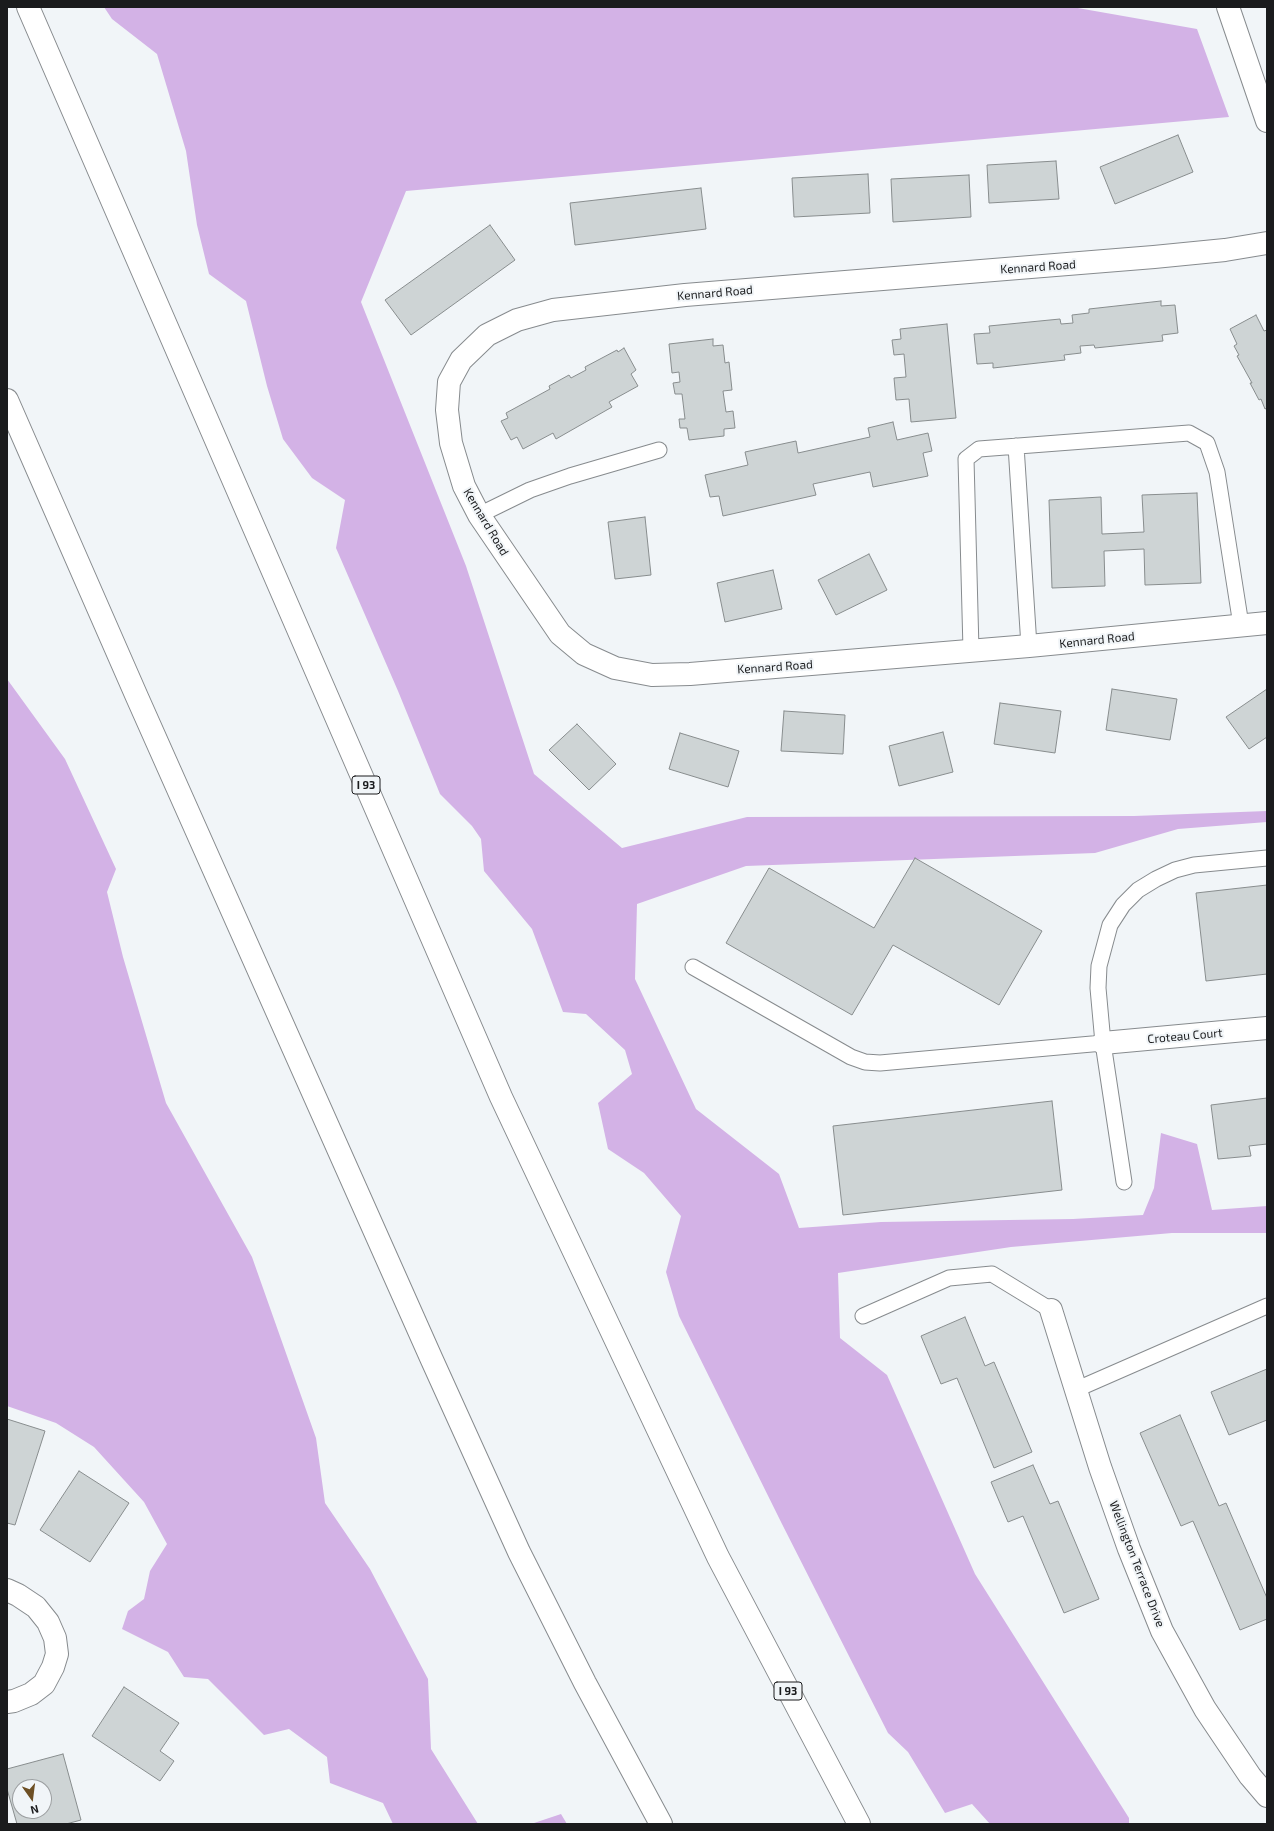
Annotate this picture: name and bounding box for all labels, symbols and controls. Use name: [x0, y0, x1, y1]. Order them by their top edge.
street label: Kennard Road: [1000, 257, 1076, 277]
street label: Kennard Road: [677, 283, 753, 303]
street label: Kennard Road: [460, 486, 512, 558]
street label: Kennard Road: [1059, 629, 1135, 651]
street label: Kennard Road: [737, 657, 813, 677]
road number: I 93: [352, 776, 380, 794]
street label: Croteau Court: [1147, 1026, 1223, 1046]
street label: Wellington Terrace Drive: [1106, 1499, 1168, 1629]
road number: I 93: [774, 1682, 802, 1700]
north arrow: [12, 1779, 52, 1819]
text: N: [29, 1803, 40, 1817]

